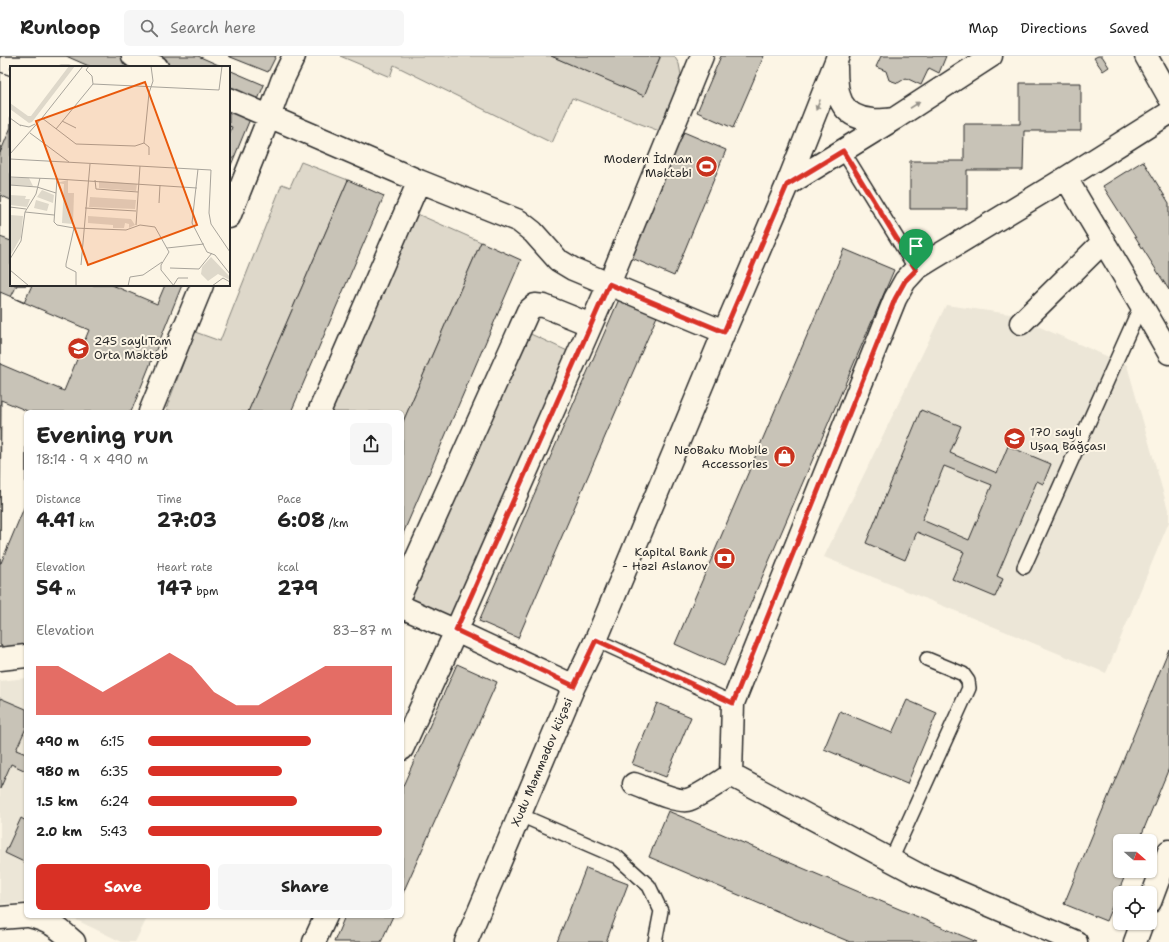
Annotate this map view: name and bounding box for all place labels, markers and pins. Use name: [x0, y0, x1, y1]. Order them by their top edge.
place label: Modern İdman Məktəbi: [604, 151, 692, 181]
sports icon: Modern İdman Məktəbi: [694, 153, 720, 179]
pin: [899, 229, 933, 270]
place label: 245 saylıTam Orta Məktəb: [94, 333, 172, 363]
school or university icon: 245 saylıTam Orta Məktəb: [65, 335, 91, 361]
place label: 170 saylı Uşaq Bağçası: [1030, 424, 1106, 454]
school or university icon: 170 saylı Uşaq Bağçası: [1002, 426, 1028, 452]
place label: NeoBaku Mobile Accessories: [674, 442, 768, 472]
shop icon: NeoBaku Mobile Accessories: [771, 444, 797, 470]
place label: Kapital Bank - Həzi Aslanov: [622, 544, 708, 574]
bank icon: Kapital Bank - Həzi Aslanov: [711, 546, 737, 572]

